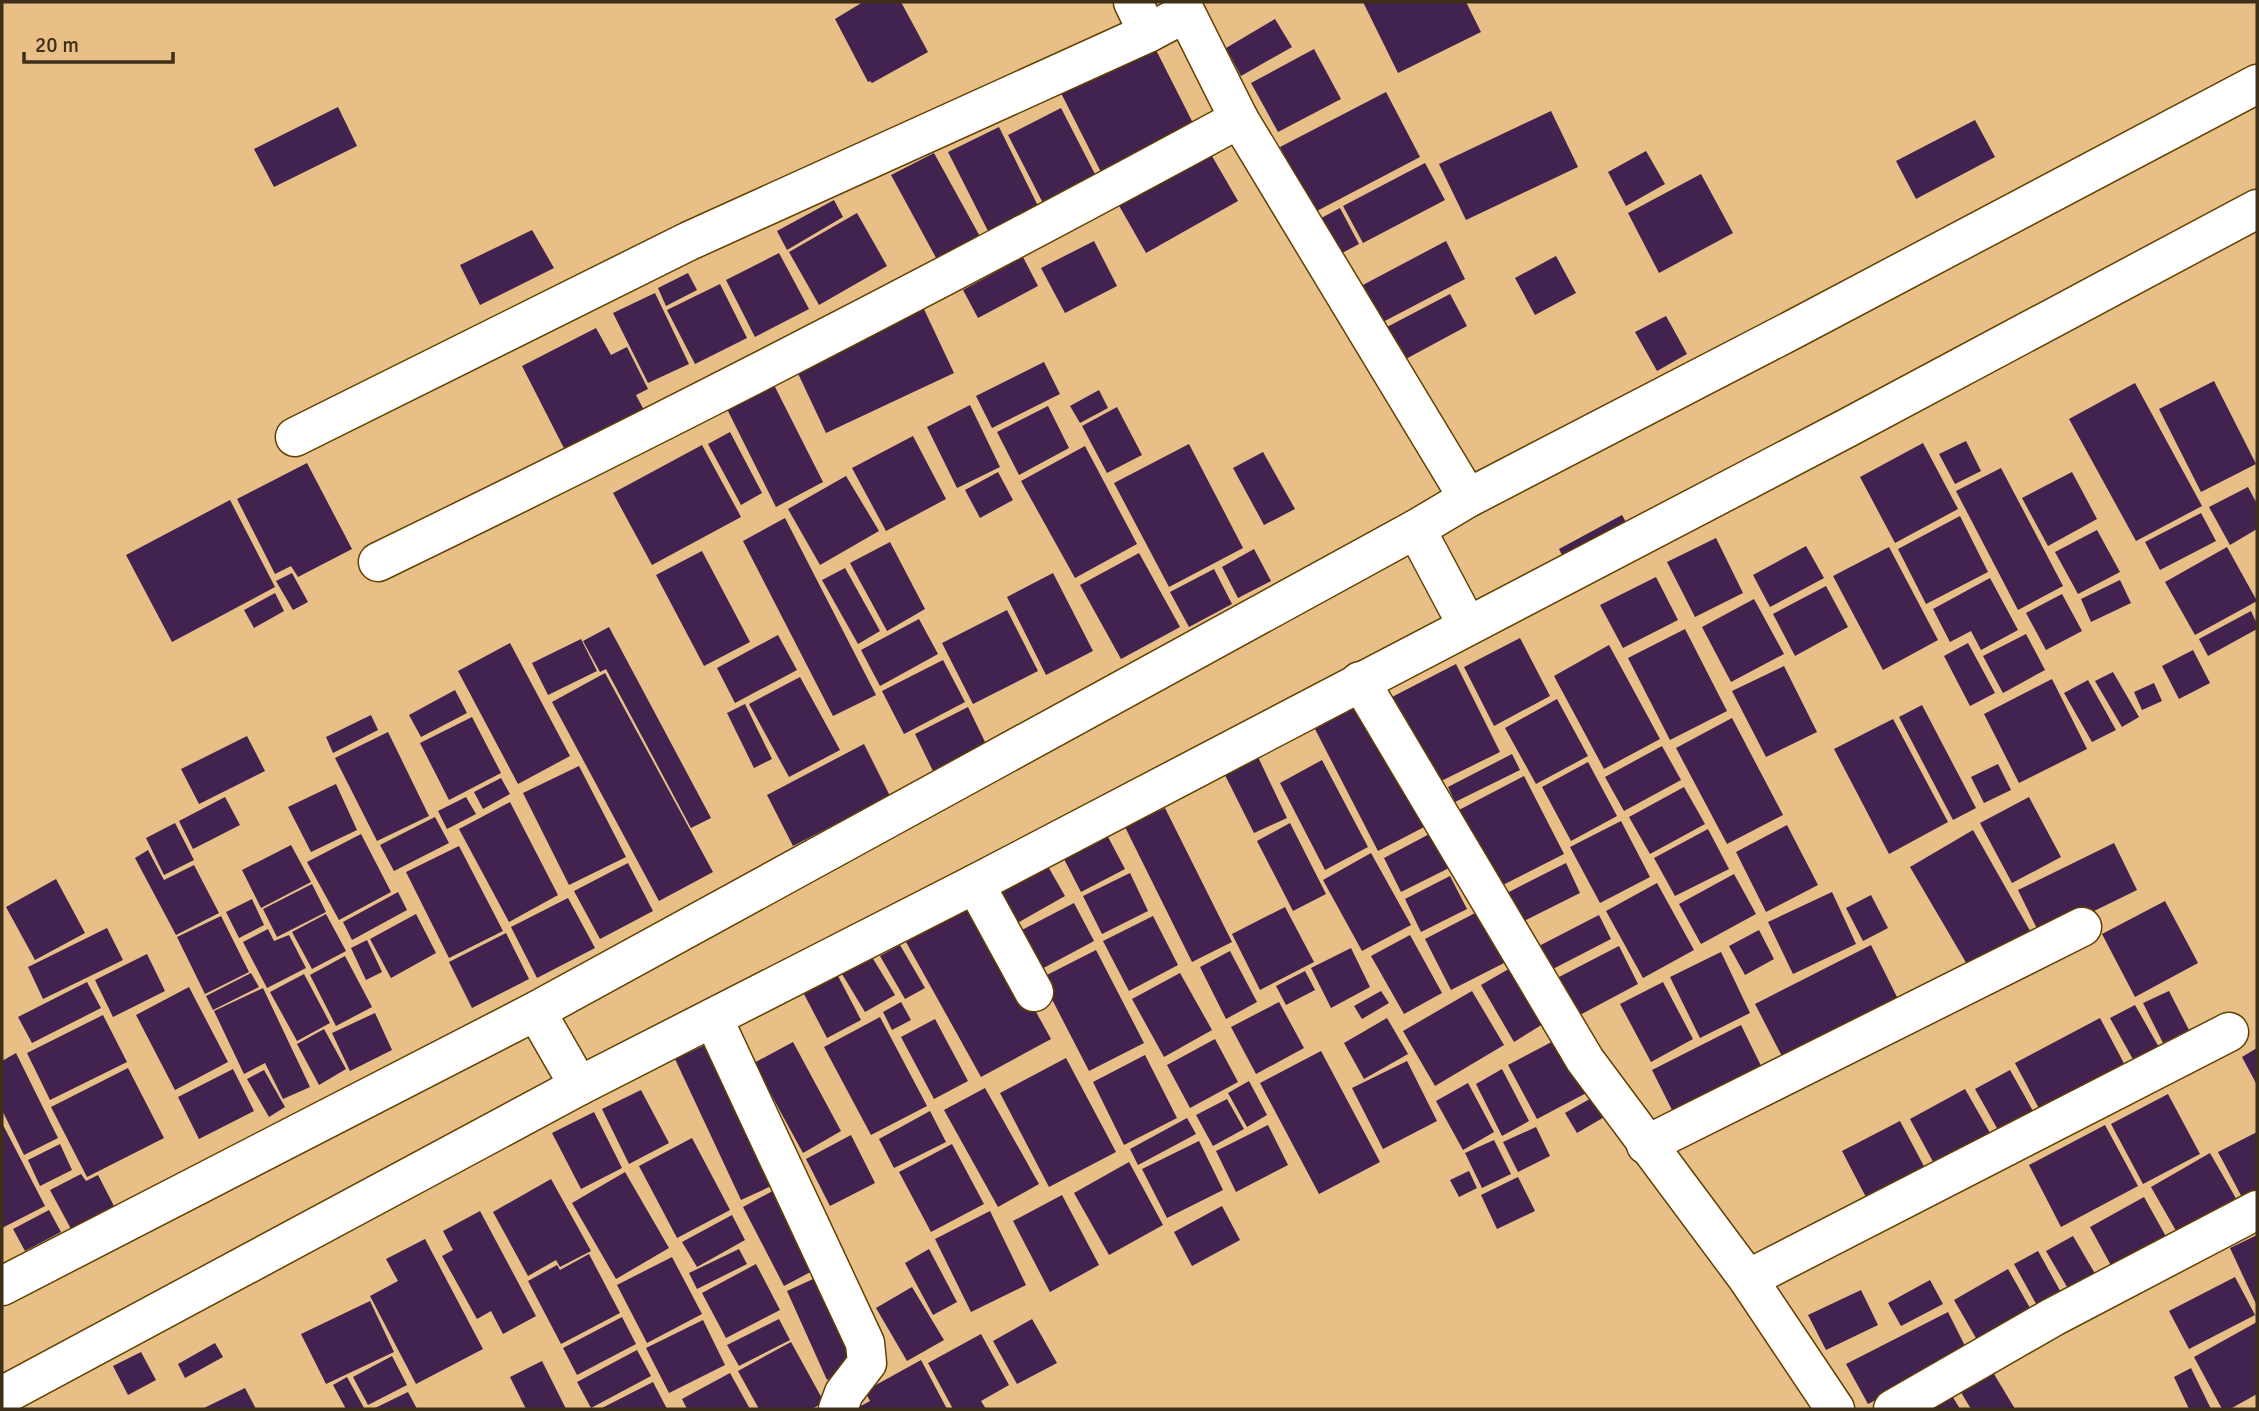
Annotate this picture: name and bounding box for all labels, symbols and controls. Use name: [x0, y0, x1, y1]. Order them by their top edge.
scale bar: [24, 21, 173, 65]
text: 20 m: [35, 32, 79, 58]

